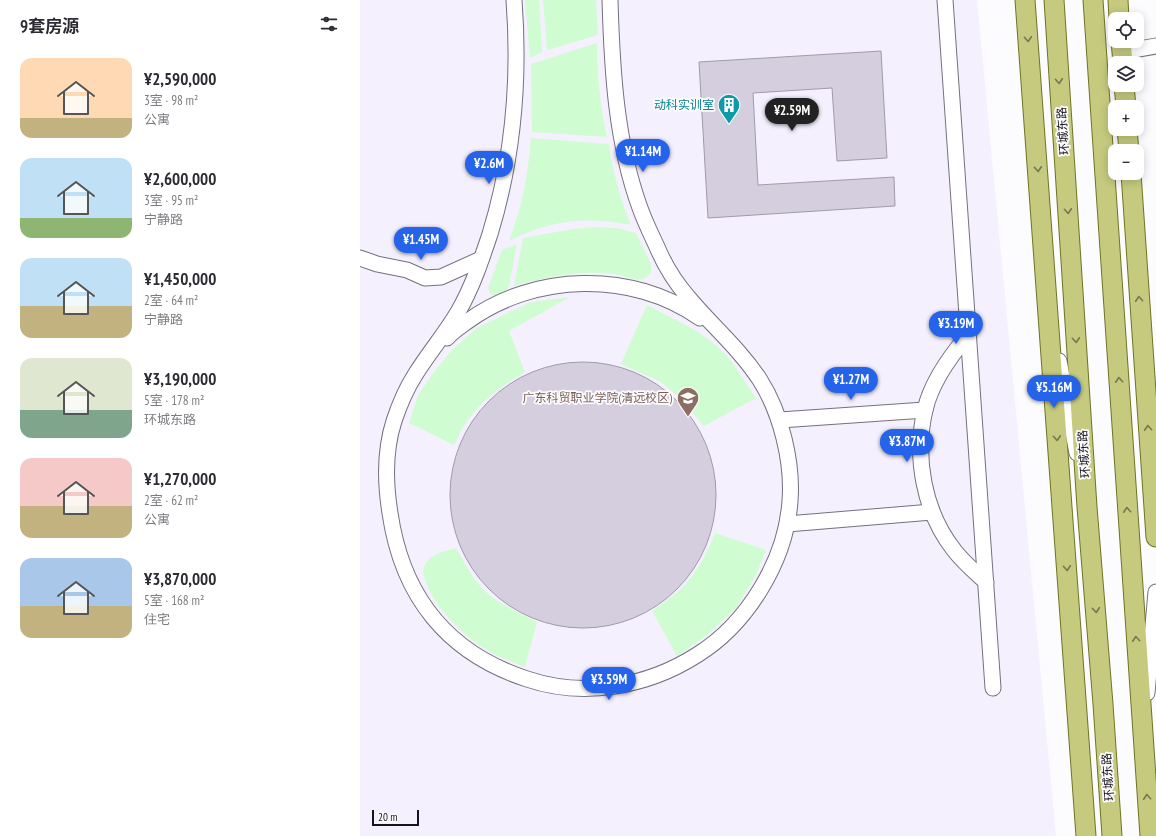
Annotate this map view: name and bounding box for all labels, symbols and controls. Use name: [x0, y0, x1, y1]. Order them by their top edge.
map controls: [1108, 12, 1144, 180]
button: locate: [1108, 12, 1144, 48]
icon: filters: [318, 13, 340, 35]
text: 9套房源: [20, 15, 79, 37]
one-way arrow: [1024, 36, 1033, 42]
button: layers: [1108, 56, 1144, 92]
text: ¥2,590,000: [144, 68, 216, 90]
icon: home: [52, 74, 100, 122]
one-way arrow: [1055, 78, 1064, 84]
text: 3室 · 98 m²: [144, 92, 198, 109]
building icon: 动科实训室: [716, 92, 742, 125]
place label: 动科实训室: [654, 97, 714, 112]
pin: ¥2.59M: [759, 98, 825, 132]
button: +: [1108, 100, 1144, 136]
text: ¥2.59M: [774, 102, 810, 119]
street label: 环城东路: [1053, 107, 1072, 156]
text: 公寓: [144, 111, 170, 128]
pin: ¥1.14M: [610, 139, 676, 173]
text: ¥1.14M: [625, 143, 661, 160]
button: −: [1108, 144, 1144, 180]
pin: ¥2.6M: [461, 151, 517, 185]
text: ¥2.6M: [474, 155, 504, 172]
one-way arrow: [1033, 166, 1042, 172]
text: ¥2,600,000: [144, 168, 216, 190]
icon: home: [52, 174, 100, 222]
text: 3室 · 95 m²: [144, 192, 198, 209]
one-way arrow: [1063, 208, 1072, 214]
text: 宁静路: [144, 211, 183, 228]
pin: ¥1.45M: [388, 227, 454, 261]
text: ¥1.45M: [403, 231, 439, 248]
text: ¥1,450,000: [144, 268, 216, 290]
icon: home: [52, 274, 100, 322]
text: 2室 · 64 m²: [144, 292, 198, 309]
one-way arrow: [1135, 296, 1144, 302]
text: 宁静路: [144, 311, 183, 328]
pin: ¥3.19M: [923, 311, 989, 345]
text: ¥3.19M: [938, 315, 974, 332]
one-way arrow: [1072, 337, 1081, 343]
pin: ¥1.27M: [818, 367, 884, 401]
text: ¥3,190,000: [144, 368, 216, 390]
text: ¥1.27M: [833, 371, 869, 388]
icon: home: [52, 374, 100, 422]
pin: ¥5.16M: [1021, 375, 1087, 409]
one-way arrow: [1114, 377, 1123, 383]
text: ¥5.16M: [1036, 379, 1072, 396]
school or university icon: 广东科贸职业学院(清远校区): [675, 385, 701, 418]
place label: 广东科贸职业学院(清远校区): [522, 390, 672, 405]
text: 5室 · 178 m²: [144, 392, 204, 409]
text: 环城东路: [144, 411, 196, 428]
one-way arrow: [1144, 425, 1153, 431]
pin: ¥3.87M: [874, 429, 940, 463]
street label: 环城东路: [1074, 430, 1093, 479]
text: ¥3.87M: [889, 433, 925, 450]
one-way arrow: [1053, 435, 1062, 441]
text: ¥1,270,000: [144, 468, 216, 490]
icon: home: [52, 474, 100, 522]
text: 2室 · 62 m²: [144, 492, 198, 509]
one-way arrow: [1123, 507, 1132, 513]
text: 公寓: [144, 511, 170, 528]
one-way arrow: [1062, 564, 1071, 571]
text: ¥3,870,000: [144, 568, 216, 590]
icon: home: [52, 574, 100, 622]
text: 5室 · 168 m²: [144, 592, 204, 609]
one-way arrow: [1091, 607, 1100, 613]
text: 住宅: [144, 611, 170, 628]
one-way arrow: [1132, 636, 1140, 642]
pin: ¥3.59M: [576, 667, 642, 701]
text: ¥3.59M: [591, 671, 627, 688]
street label: 环城东路: [1098, 753, 1117, 802]
one-way arrow: [1142, 794, 1151, 800]
scale bar: [372, 808, 419, 827]
text: 20 m: [378, 810, 397, 824]

